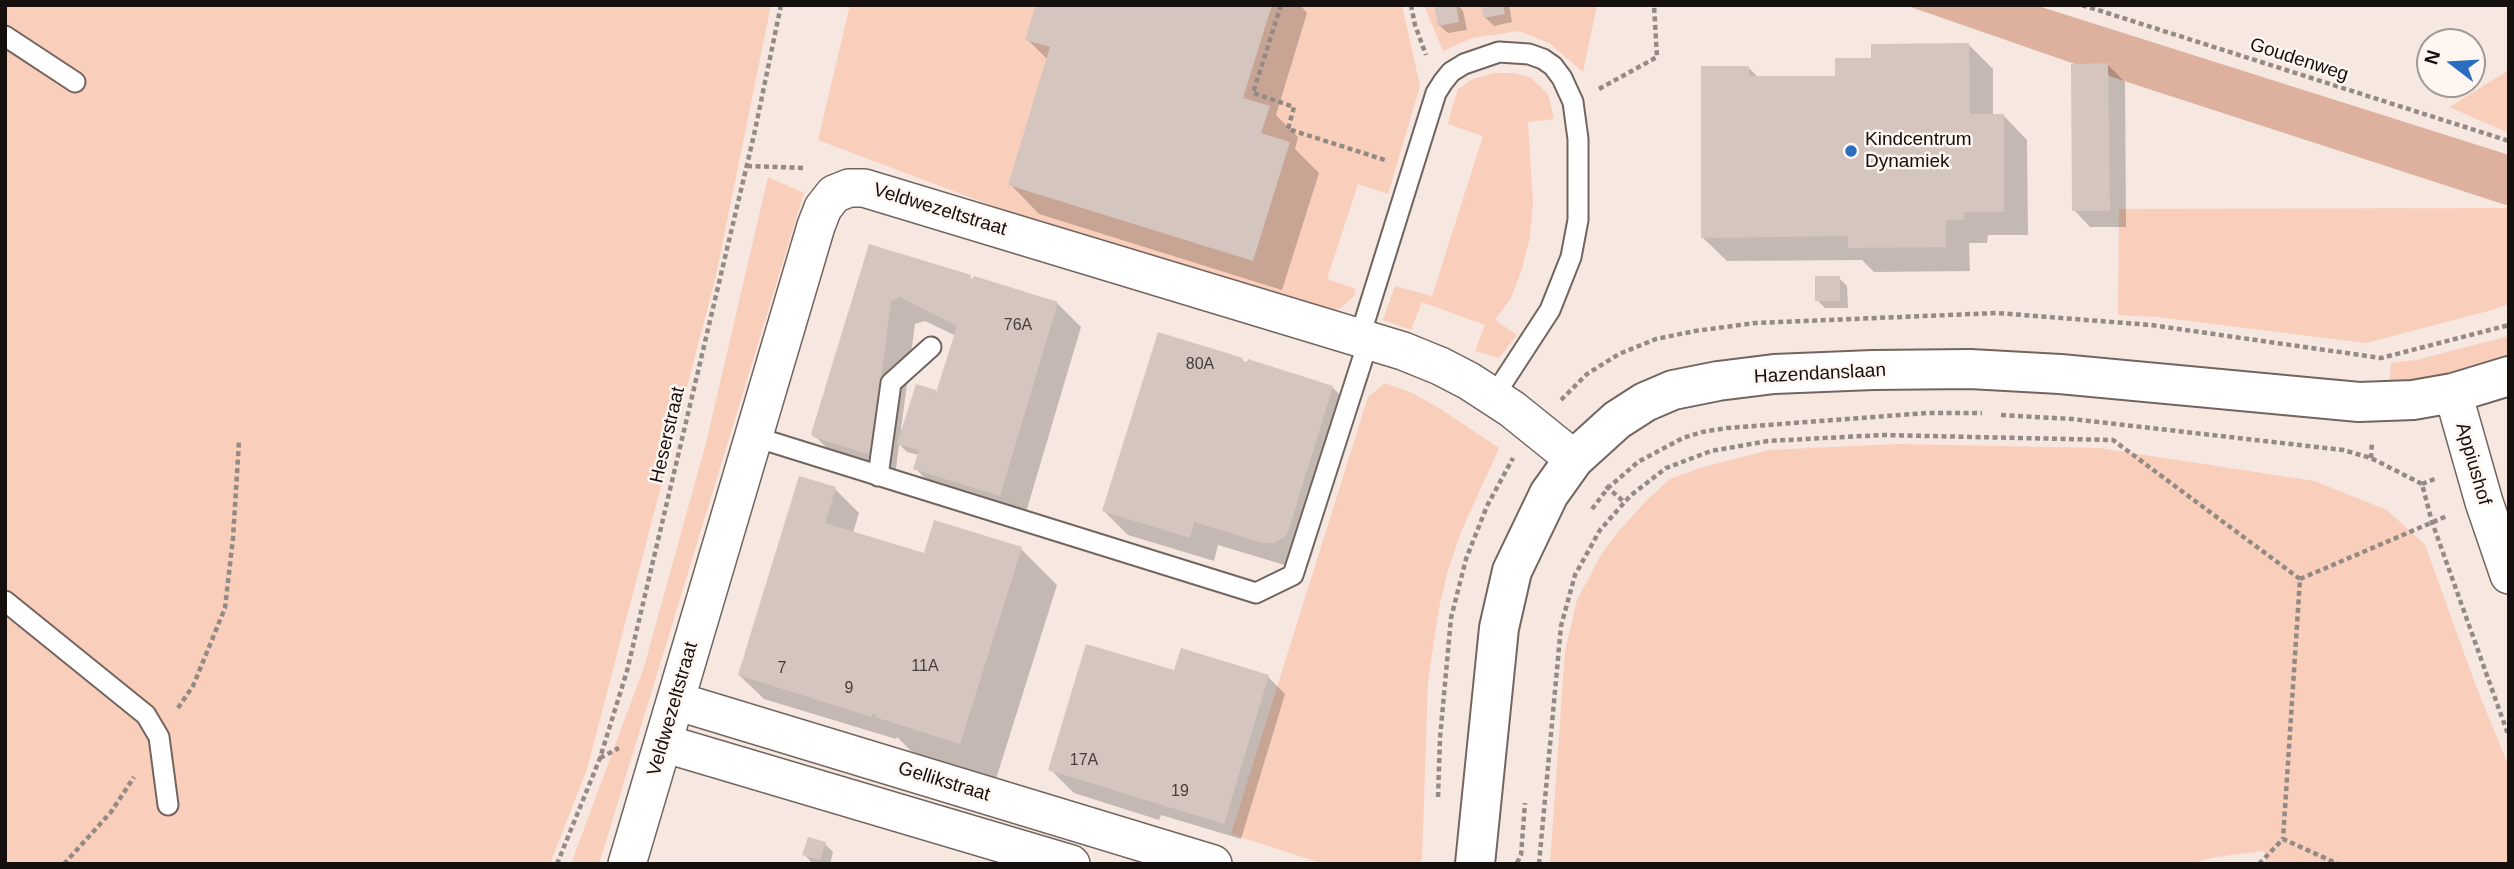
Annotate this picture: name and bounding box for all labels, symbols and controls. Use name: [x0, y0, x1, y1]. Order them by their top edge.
north arrow: [2416, 28, 2486, 98]
street label: Goudenweg: [2247, 33, 2351, 87]
text: N: [2420, 48, 2444, 67]
place label: Kindcentrum Dynamiek: [1865, 129, 1972, 173]
marker: Kindcentrum Dynamiek: [1843, 143, 1859, 159]
street label: Veldwezeltstraat: [871, 179, 1009, 241]
house number: 76A: [1004, 316, 1032, 336]
house number: 80A: [1186, 355, 1214, 375]
street label: Hazendanslaan: [1753, 359, 1887, 389]
street label: Heserstraat: [646, 385, 690, 485]
street label: Appiushof: [2450, 420, 2496, 508]
street label: Veldwezeltstraat: [643, 639, 703, 779]
house number: 11A: [911, 657, 939, 677]
house number: 7: [778, 659, 786, 679]
house number: 9: [845, 679, 853, 699]
house number: 17A: [1070, 751, 1098, 771]
street label: Gellikstraat: [895, 757, 993, 807]
house number: 19: [1171, 782, 1189, 802]

